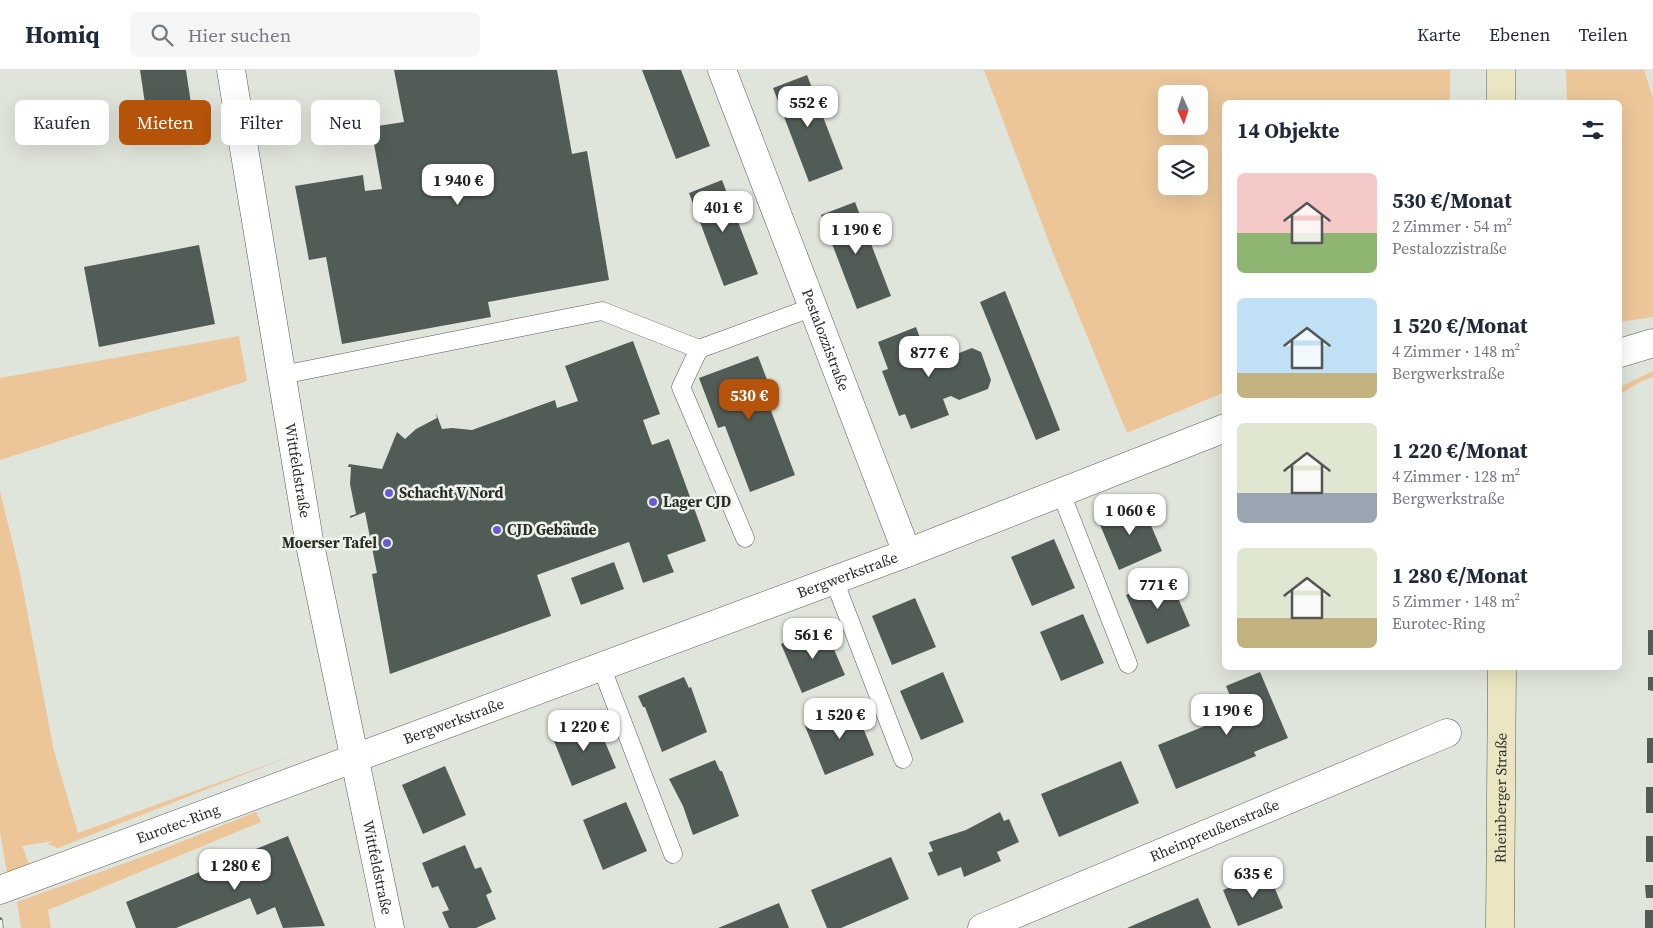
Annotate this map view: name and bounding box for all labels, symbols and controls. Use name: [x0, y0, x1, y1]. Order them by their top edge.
search box: [130, 12, 480, 57]
text: Homiq: [25, 18, 100, 51]
icon: search: [148, 21, 176, 49]
text: Hier suchen: [188, 22, 291, 48]
text: Karte: [1417, 22, 1461, 47]
text: Ebenen: [1489, 22, 1550, 47]
text: Teilen: [1578, 22, 1628, 47]
pin: 552 €: [773, 85, 843, 128]
north arrow: [1158, 85, 1208, 135]
map controls: [1158, 85, 1208, 195]
text: 552 €: [789, 91, 827, 113]
chip: Kaufen: [15, 100, 109, 145]
chip: Mieten: [119, 100, 211, 145]
chip: Filter: [221, 100, 301, 145]
chip: Neu: [311, 100, 380, 145]
text: 14 Objekte: [1237, 116, 1339, 145]
icon: filters: [1579, 116, 1607, 144]
button: layers: [1158, 145, 1208, 195]
pin: 1 940 €: [412, 164, 504, 206]
text: 1 940 €: [433, 169, 483, 191]
text: 530 €/Monat: [1392, 186, 1512, 215]
pin: 401 €: [688, 190, 758, 233]
icon: home: [1277, 193, 1337, 253]
text: 401 €: [704, 196, 742, 218]
pin: 1 190 €: [810, 212, 902, 255]
text: 2 Zimmer · 54 m²: [1392, 215, 1512, 237]
text: 1 190 €: [831, 218, 881, 240]
text: Pestalozzistraße: [1392, 237, 1507, 259]
street label: Pestalozzistraße: [797, 286, 855, 394]
text: 1 520 €/Monat: [1392, 311, 1528, 340]
icon: home: [1277, 318, 1337, 378]
pin: 877 €: [894, 336, 964, 378]
text: 4 Zimmer · 148 m²: [1392, 340, 1520, 362]
text: 877 €: [910, 341, 948, 363]
text: Bergwerkstraße: [1392, 362, 1505, 384]
pin: 530 €: [714, 378, 784, 421]
text: 530 €: [730, 384, 768, 406]
street label: Wittfeldstraße: [280, 421, 316, 520]
text: 1 220 €/Monat: [1392, 436, 1528, 465]
icon: home: [1277, 443, 1337, 503]
text: 4 Zimmer · 128 m²: [1392, 465, 1520, 487]
place label: Schacht V Nord: [399, 482, 504, 503]
marker: Schacht V Nord: [383, 487, 395, 499]
text: Bergwerkstraße: [1392, 487, 1505, 509]
place label: Lager CJD: [663, 491, 732, 512]
pin: 1 060 €: [1084, 494, 1176, 536]
marker: Lager CJD: [647, 496, 659, 508]
text: 1 060 €: [1105, 499, 1155, 521]
place label: CJD Gebäude: [507, 519, 596, 540]
marker: CJD Gebäude: [491, 524, 503, 536]
place label: Moerser Tafel: [282, 532, 377, 553]
marker: Moerser Tafel: [381, 537, 393, 549]
street label: Bergwerkstraße: [794, 546, 901, 603]
text: 1 280 €/Monat: [1392, 561, 1528, 590]
pin: 771 €: [1123, 568, 1193, 610]
icon: home: [1277, 568, 1337, 628]
text: 771 €: [1139, 573, 1177, 595]
text: 5 Zimmer · 148 m²: [1392, 590, 1520, 612]
text: Eurotec-Ring: [1392, 612, 1485, 634]
pin: 561 €: [778, 618, 848, 660]
text: 561 €: [794, 623, 832, 645]
street label: Bergwerkstraße: [400, 693, 507, 749]
pin: 1 190 €: [1181, 694, 1273, 736]
pin: 1 520 €: [794, 698, 886, 740]
text: 1 190 €: [1202, 699, 1252, 721]
text: 1 520 €: [815, 703, 865, 725]
pin: 1 220 €: [538, 710, 630, 752]
text: 1 220 €: [559, 715, 609, 737]
street label: Rheinberger Straße: [1489, 732, 1512, 863]
street label: Rheinpreußenstraße: [1146, 793, 1282, 867]
street label: Eurotec-Ring: [133, 798, 223, 848]
street label: Wittfeldstraße: [358, 818, 398, 917]
pin: 1 280 €: [189, 848, 281, 891]
text: 1 280 €: [210, 854, 260, 876]
pin: 635 €: [1218, 856, 1288, 899]
text: 635 €: [1234, 862, 1272, 884]

